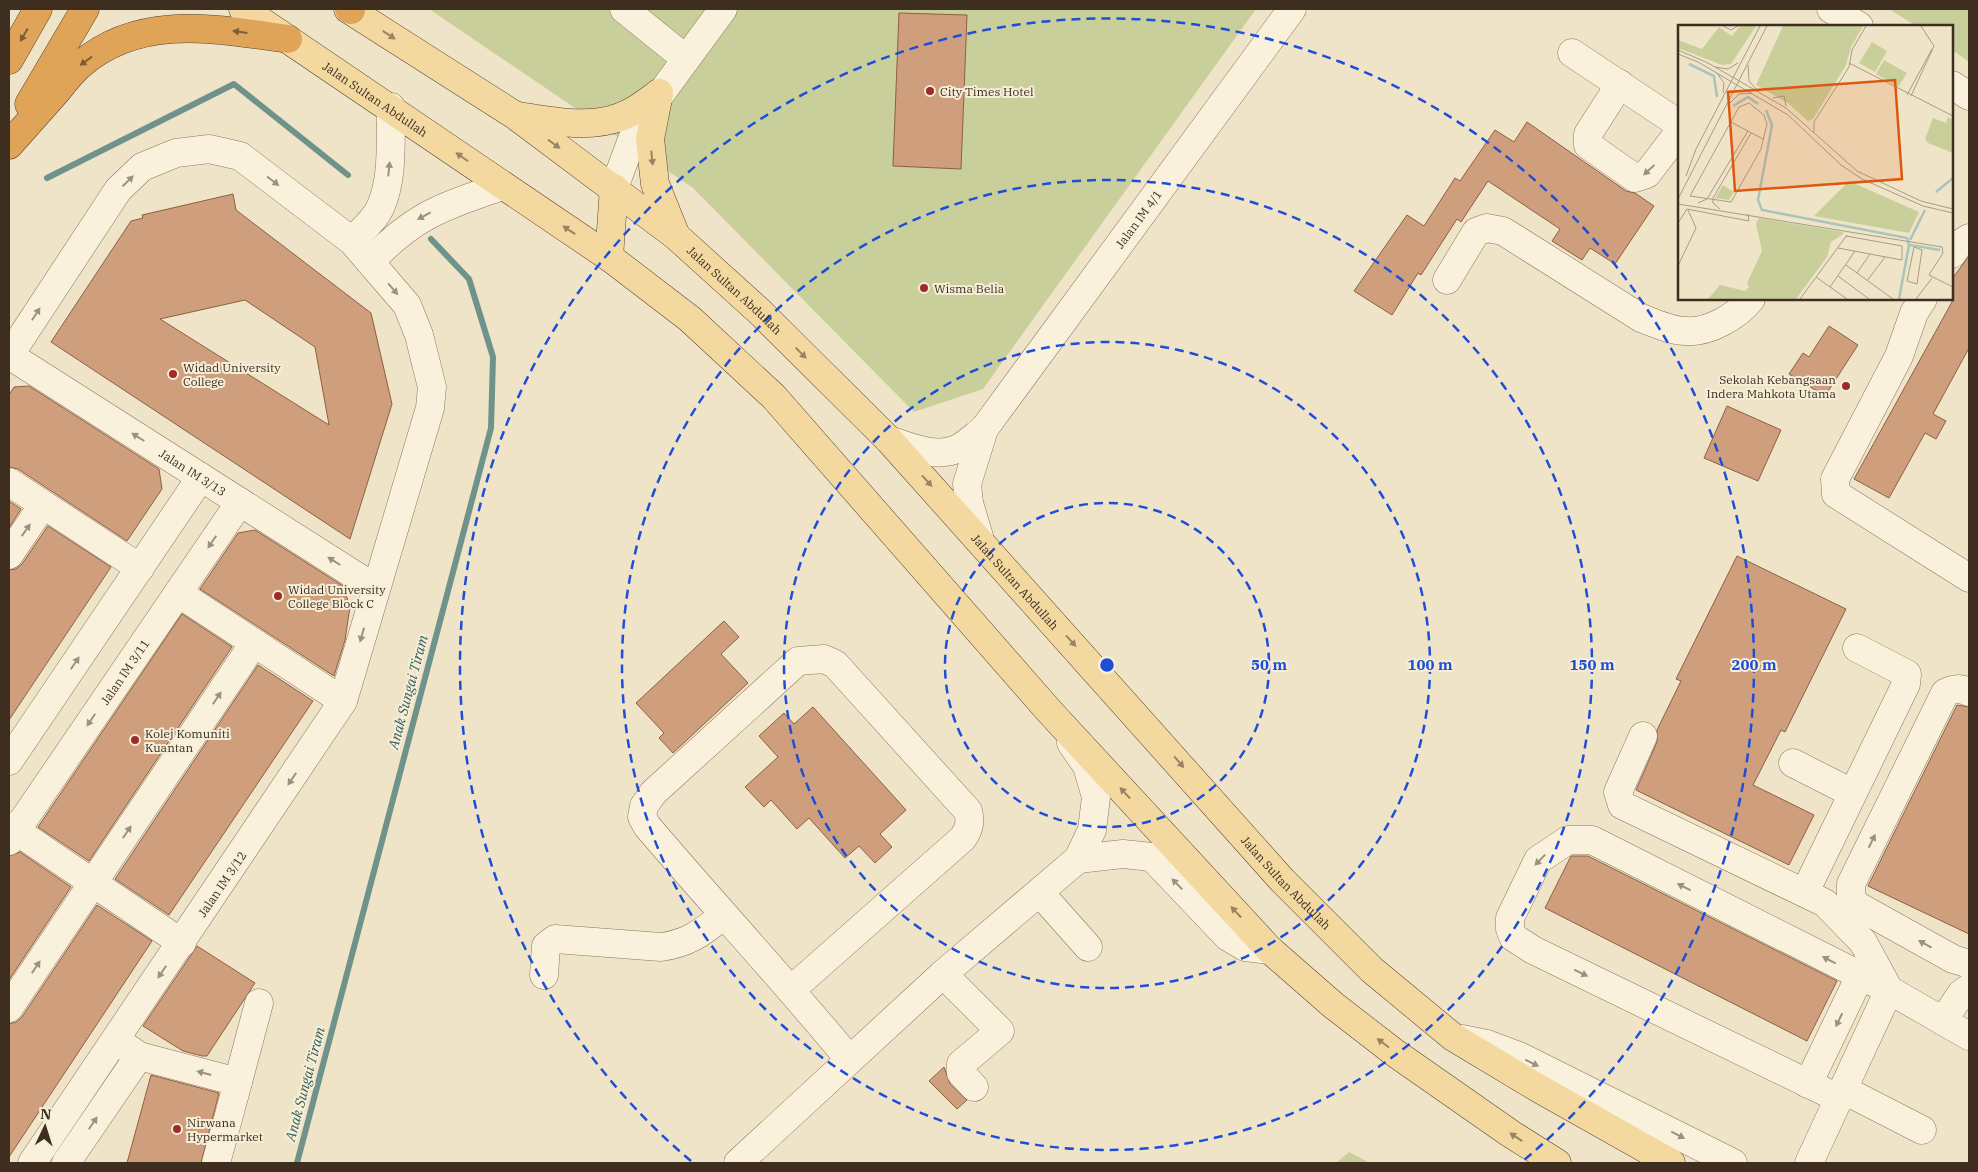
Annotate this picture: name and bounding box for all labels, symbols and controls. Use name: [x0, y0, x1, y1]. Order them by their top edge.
inset map: [1678, 25, 1953, 300]
one-way arrow: [19, 28, 28, 41]
one-way arrow: [232, 28, 248, 36]
one-way arrow: [383, 30, 396, 40]
one-way arrow: [79, 56, 93, 66]
street label: Jalan Sultan Abdullah: [320, 58, 431, 140]
place label: City Times Hotel: [940, 84, 1034, 99]
marker: City Times Hotel: [924, 85, 936, 97]
one-way arrow: [547, 139, 561, 149]
one-way arrow: [649, 150, 657, 166]
one-way arrow: [455, 152, 469, 162]
one-way arrow: [385, 161, 393, 177]
one-way arrow: [1644, 164, 1656, 176]
one-way arrow: [122, 175, 134, 187]
one-way arrow: [266, 175, 279, 186]
street label: Jalan IM 4/1: [1112, 187, 1165, 251]
one-way arrow: [417, 212, 432, 220]
one-way arrow: [562, 225, 575, 234]
street label: Jalan Sultan Abdullah: [684, 243, 786, 338]
place label: Wisma Belia: [934, 281, 1005, 296]
one-way arrow: [388, 282, 399, 295]
marker: Wisma Belia: [918, 282, 930, 294]
one-way arrow: [31, 308, 41, 321]
one-way arrow: [795, 347, 807, 359]
place label: Widad University College: [183, 360, 281, 389]
marker: Widad University College: [167, 368, 179, 380]
place label: Sekolah Kebangsaan Indera Mahkota Utama: [1707, 372, 1836, 401]
marker: Sekolah Kebangsaan Indera Mahkota Utama: [1840, 380, 1852, 392]
one-way arrow: [131, 432, 144, 441]
street label: Jalan IM 3/13: [157, 445, 229, 499]
one-way arrow: [921, 475, 933, 487]
one-way arrow: [21, 523, 31, 537]
street label: Jalan Sultan Abdullah: [969, 530, 1063, 633]
one-way arrow: [208, 535, 217, 549]
one-way arrow: [327, 557, 341, 566]
place label: Widad University College Block C: [288, 582, 386, 611]
marker: Widad University College Block C: [272, 590, 284, 602]
one-way arrow: [358, 627, 366, 642]
water label: Anak Sungai Tiram: [384, 633, 432, 752]
one-way arrow: [1065, 634, 1077, 646]
street label: Jalan IM 3/11: [97, 636, 152, 707]
text: 50 m: [1251, 655, 1287, 674]
text: 100 m: [1407, 655, 1453, 674]
text: 150 m: [1569, 655, 1615, 674]
text: 200 m: [1731, 655, 1777, 674]
one-way arrow: [71, 656, 80, 670]
centre of rings: [1098, 656, 1116, 674]
one-way arrow: [212, 691, 222, 704]
one-way arrow: [87, 713, 96, 726]
place label: Kolej Komuniti Kuantan: [145, 726, 230, 755]
marker: Kolej Komuniti Kuantan: [129, 734, 141, 746]
one-way arrow: [1173, 756, 1185, 768]
one-way arrow: [287, 772, 297, 786]
one-way arrow: [1119, 788, 1131, 800]
one-way arrow: [122, 826, 132, 839]
street label: Jalan Sultan Abdullah: [1238, 833, 1335, 933]
one-way arrow: [1869, 834, 1877, 848]
street label: Jalan IM 3/12: [195, 848, 249, 920]
one-way arrow: [1534, 854, 1546, 866]
one-way arrow: [1171, 878, 1183, 890]
one-way arrow: [1677, 883, 1692, 891]
one-way arrow: [1230, 907, 1242, 919]
one-way arrow: [1919, 939, 1932, 948]
one-way arrow: [1822, 956, 1837, 965]
one-way arrow: [31, 960, 41, 974]
one-way arrow: [157, 965, 167, 979]
one-way arrow: [1574, 969, 1588, 977]
one-way arrow: [1834, 1013, 1842, 1027]
water label: Anak Sungai Tiram: [281, 1025, 329, 1144]
one-way arrow: [1377, 1038, 1390, 1049]
one-way arrow: [1525, 1059, 1539, 1067]
one-way arrow: [197, 1069, 212, 1077]
north arrow: [20, 1102, 70, 1152]
text: N: [40, 1105, 52, 1123]
place label: Nirwana Hypermarket: [187, 1115, 263, 1144]
one-way arrow: [88, 1116, 98, 1130]
marker: Nirwana Hypermarket: [171, 1123, 183, 1135]
one-way arrow: [1671, 1131, 1685, 1139]
one-way arrow: [1509, 1132, 1523, 1142]

